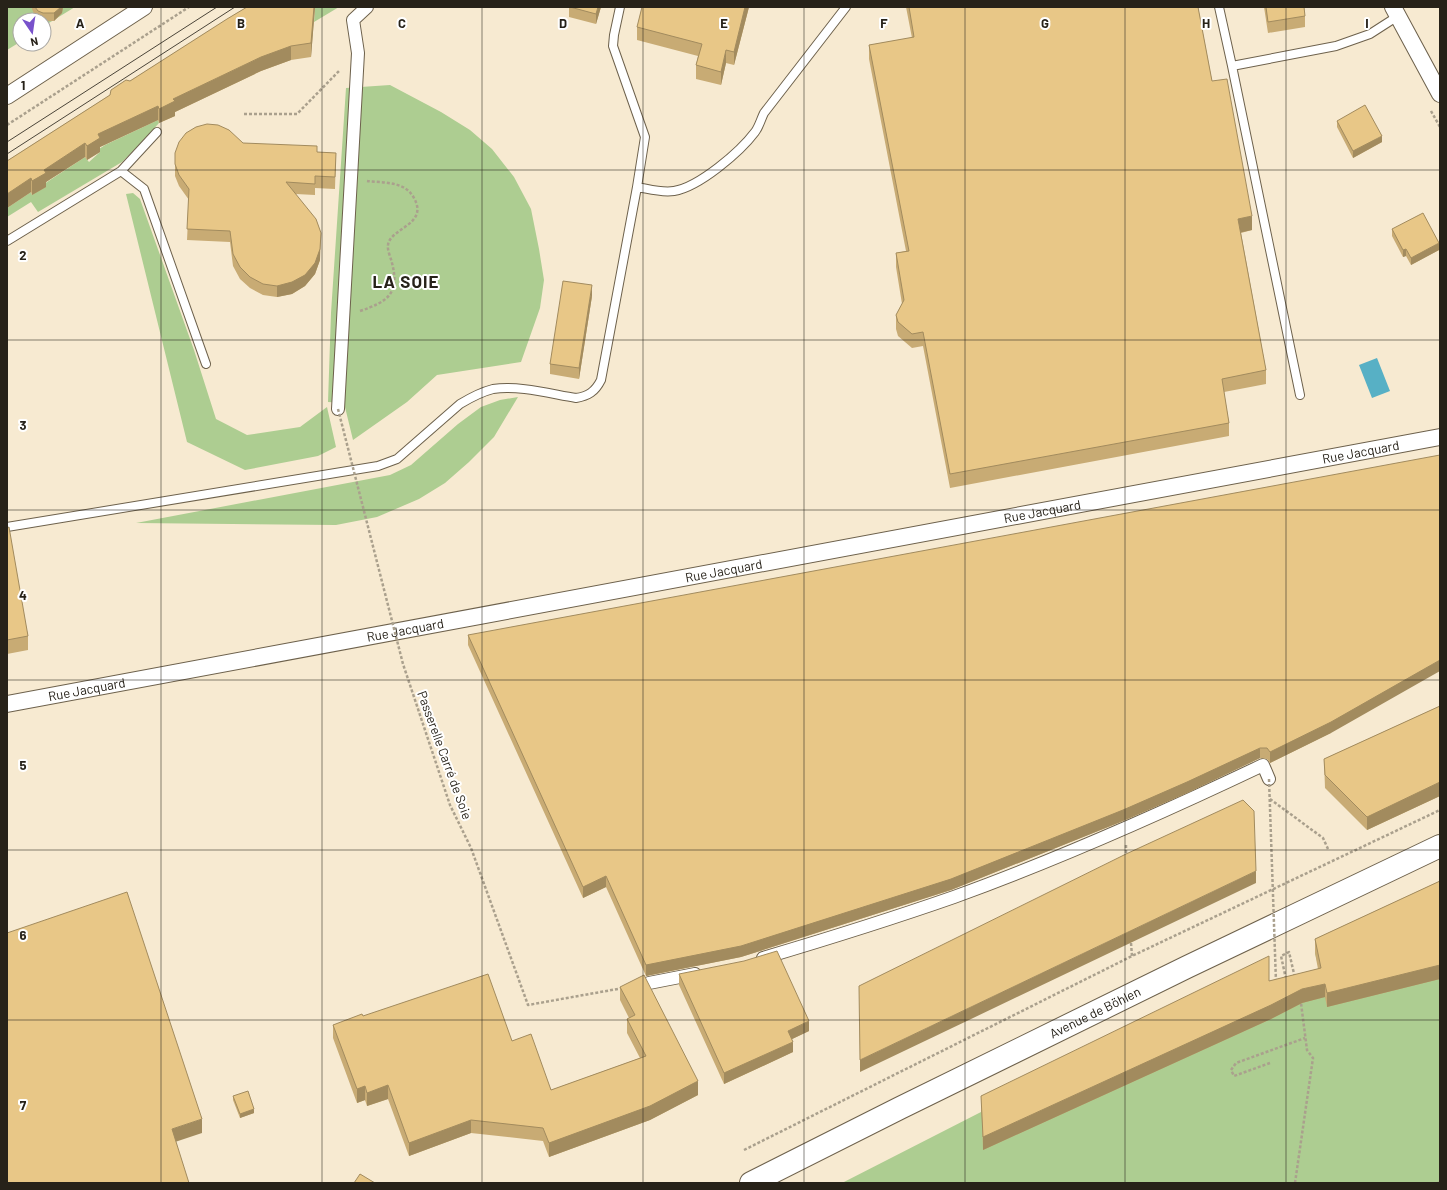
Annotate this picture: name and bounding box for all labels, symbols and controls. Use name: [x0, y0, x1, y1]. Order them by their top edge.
north arrow: [12, 12, 52, 52]
text: A: [76, 15, 85, 31]
text: B: [237, 15, 245, 31]
text: C: [398, 15, 406, 31]
text: D: [559, 15, 567, 31]
text: E: [720, 15, 728, 31]
text: F: [880, 15, 888, 31]
text: G: [1041, 15, 1049, 31]
text: H: [1202, 15, 1210, 31]
text: I: [1365, 15, 1369, 31]
text: N: [29, 35, 39, 49]
text: 1: [21, 77, 25, 93]
text: 2: [19, 247, 27, 263]
district label: LA SOIE: [373, 271, 439, 291]
text: 3: [19, 417, 27, 433]
street label: Rue Jacquard: [1321, 437, 1401, 467]
street label: Rue Jacquard: [1002, 496, 1082, 526]
street label: Rue Jacquard: [684, 555, 763, 585]
text: 4: [19, 587, 27, 603]
street label: Rue Jacquard: [365, 615, 445, 645]
street label: Rue Jacquard: [47, 674, 126, 704]
street label: Passerelle Carré de Soie: [414, 689, 476, 821]
text: 5: [19, 757, 27, 773]
text: 6: [20, 927, 27, 943]
street label: Avenue de Böhlen: [1047, 983, 1143, 1041]
text: 7: [20, 1097, 27, 1113]

